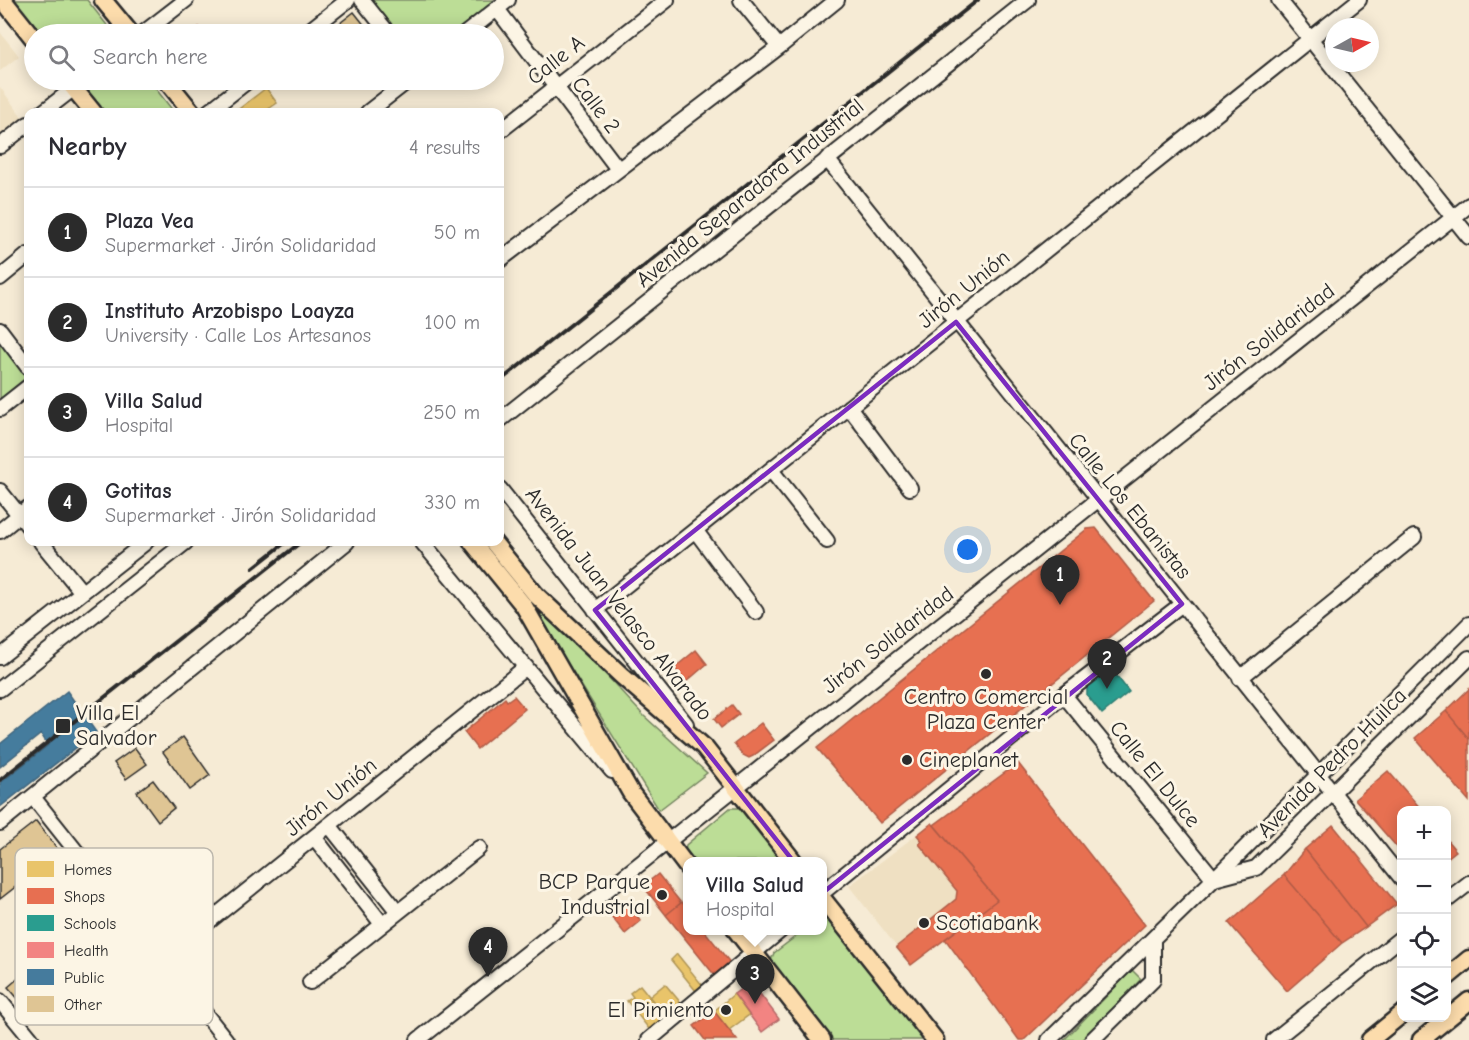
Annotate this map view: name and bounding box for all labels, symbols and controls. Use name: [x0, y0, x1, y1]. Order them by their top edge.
north arrow: [1325, 18, 1379, 72]
search box: [24, 24, 504, 90]
street label: Calle A: [522, 29, 590, 90]
icon: search: [45, 41, 78, 74]
text: Search here: [93, 44, 208, 70]
street label: Calle 2: [566, 71, 626, 139]
street label: Avenida Separadora Industrial: [631, 93, 869, 293]
text: Nearby: [48, 132, 127, 162]
text: 4 results: [409, 136, 480, 159]
text: Plaza Vea: [105, 208, 194, 234]
text: 1: [64, 221, 71, 244]
text: 50 m: [434, 221, 480, 244]
text: Supermarket · Jirón Solidaridad: [105, 234, 376, 257]
street label: Jirón Unión: [913, 244, 1015, 334]
street label: Jirón Solidaridad: [1198, 278, 1340, 396]
text: Instituto Arzobispo Loayza: [105, 298, 355, 324]
text: 2: [63, 311, 72, 334]
text: 100 m: [425, 311, 480, 334]
text: University · Calle Los Artesanos: [105, 324, 371, 347]
text: Villa Salud: [105, 388, 203, 414]
text: 3: [63, 401, 72, 424]
text: 250 m: [423, 401, 480, 424]
text: Hospital: [105, 414, 173, 437]
street label: Calle Los Ebanistas: [1063, 428, 1197, 584]
text: Gotitas: [105, 478, 172, 504]
street label: Avenida Juan Velasco Alvarado: [520, 482, 718, 726]
text: 4: [63, 491, 72, 514]
text: 330 m: [424, 491, 480, 514]
text: Supermarket · Jirón Solidaridad: [105, 504, 376, 527]
your location: [953, 535, 982, 564]
pin: 1: [1040, 556, 1080, 605]
street label: Jirón Solidaridad: [817, 581, 959, 699]
pin: 2: [1088, 640, 1126, 689]
marker: Centro Comercial Plaza Center: [979, 667, 993, 681]
street label: Avenida Pedro Huilca: [1252, 683, 1412, 843]
place label: Centro Comercial Plaza Center: [904, 684, 1068, 735]
place label: Villa El Salvador: [76, 700, 157, 751]
street label: Calle El Dulce: [1104, 715, 1206, 833]
marker: Villa El Salvador: [54, 717, 72, 735]
place label: Cineplanet: [919, 747, 1019, 773]
street label: Jirón Unión: [280, 752, 382, 842]
marker: Cineplanet: [900, 753, 914, 767]
map controls: [1397, 806, 1451, 1022]
button: +: [1397, 806, 1451, 860]
legend: [15, 848, 213, 1025]
popup: [683, 857, 827, 935]
button: −: [1397, 860, 1451, 914]
text: Homes: [64, 861, 112, 879]
place label: BCP Parque Industrial: [538, 869, 650, 920]
text: Villa Salud: [706, 872, 804, 898]
text: Shops: [64, 888, 105, 906]
marker: BCP Parque Industrial: [655, 888, 669, 902]
text: Hospital: [706, 898, 774, 921]
place label: Scotiabank: [936, 910, 1039, 936]
button: locate: [1397, 914, 1451, 968]
text: Schools: [64, 915, 117, 933]
marker: Scotiabank: [917, 916, 931, 930]
pin: 4: [468, 928, 508, 977]
text: Health: [64, 942, 109, 960]
pin: 3: [736, 954, 774, 1004]
button: layers: [1397, 968, 1451, 1022]
text: Public: [64, 969, 105, 987]
text: Other: [64, 996, 102, 1014]
place label: El Pimiento: [608, 997, 714, 1023]
marker: El Pimiento: [719, 1003, 733, 1017]

